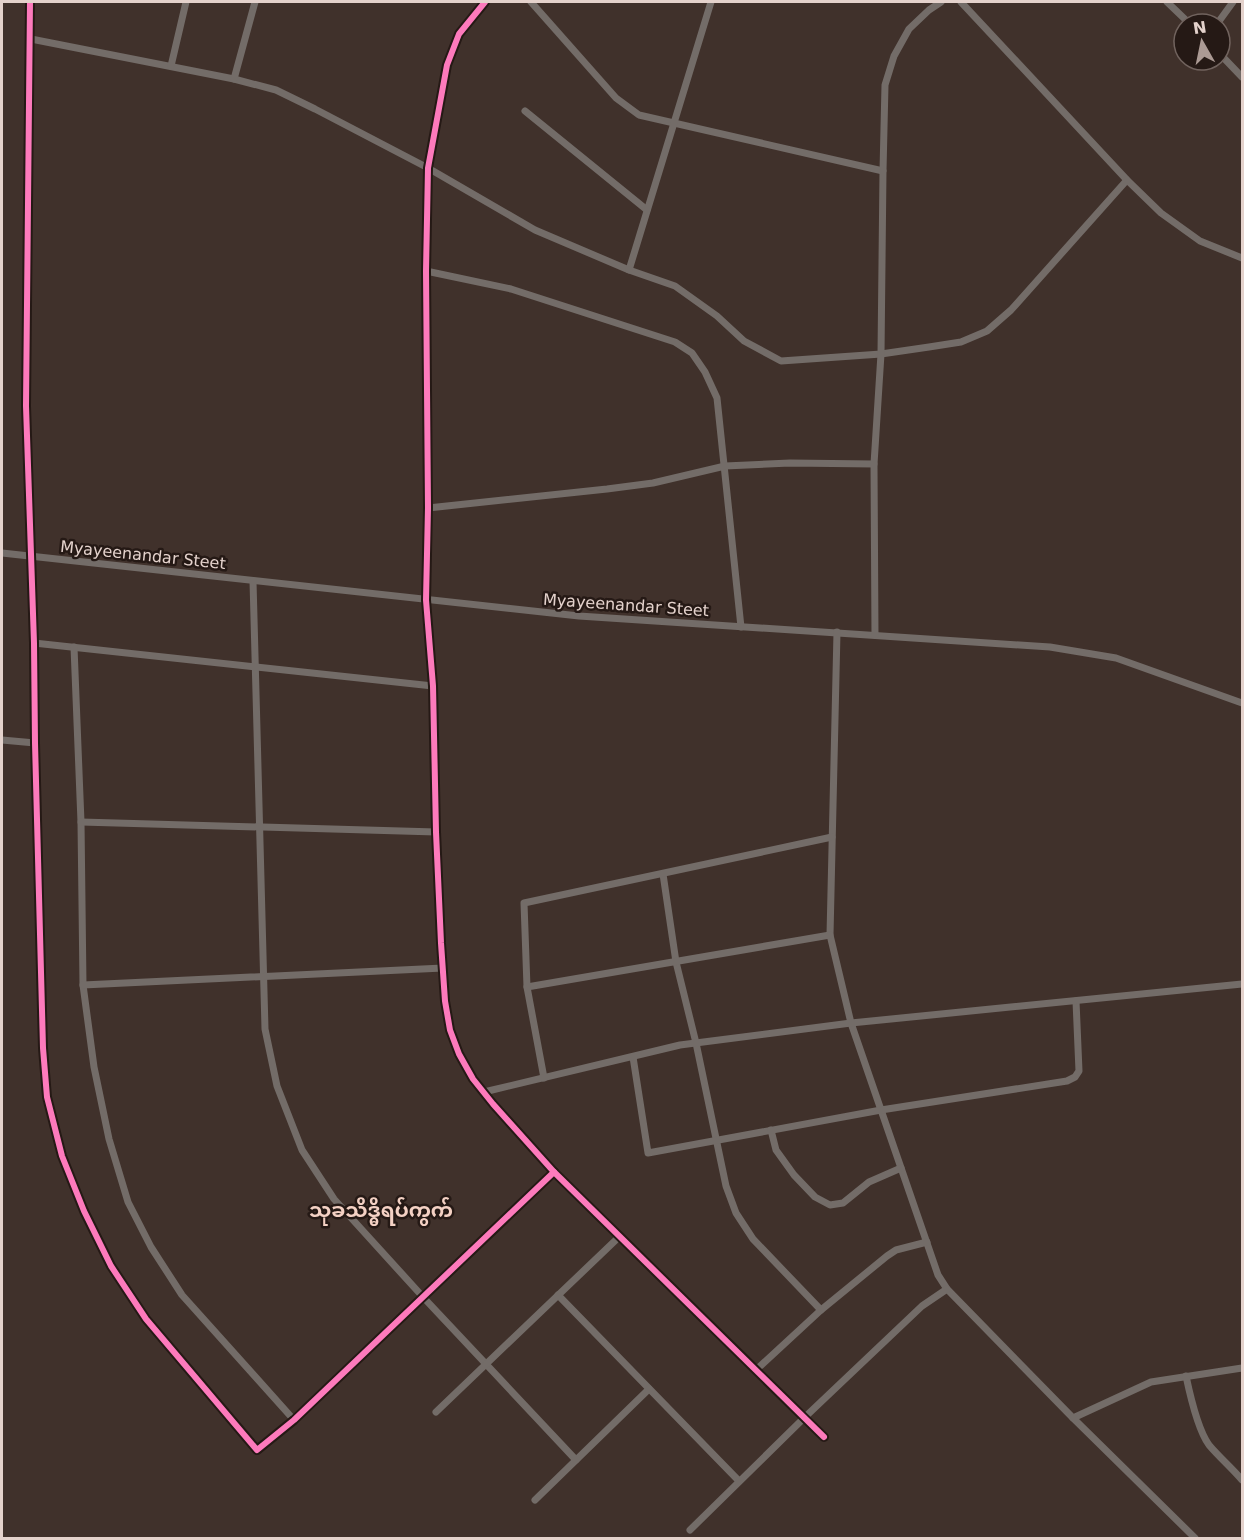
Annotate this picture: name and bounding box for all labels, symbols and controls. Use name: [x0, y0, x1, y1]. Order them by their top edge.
north arrow: [1172, 12, 1232, 72]
text: N: [1192, 17, 1208, 38]
street label: Myayeenandar Steet: [59, 537, 227, 573]
street label: Myayeenandar Steet: [542, 590, 710, 620]
district label: သုခသိဒ္ဓိရပ်ကွက်: [309, 1197, 453, 1226]

